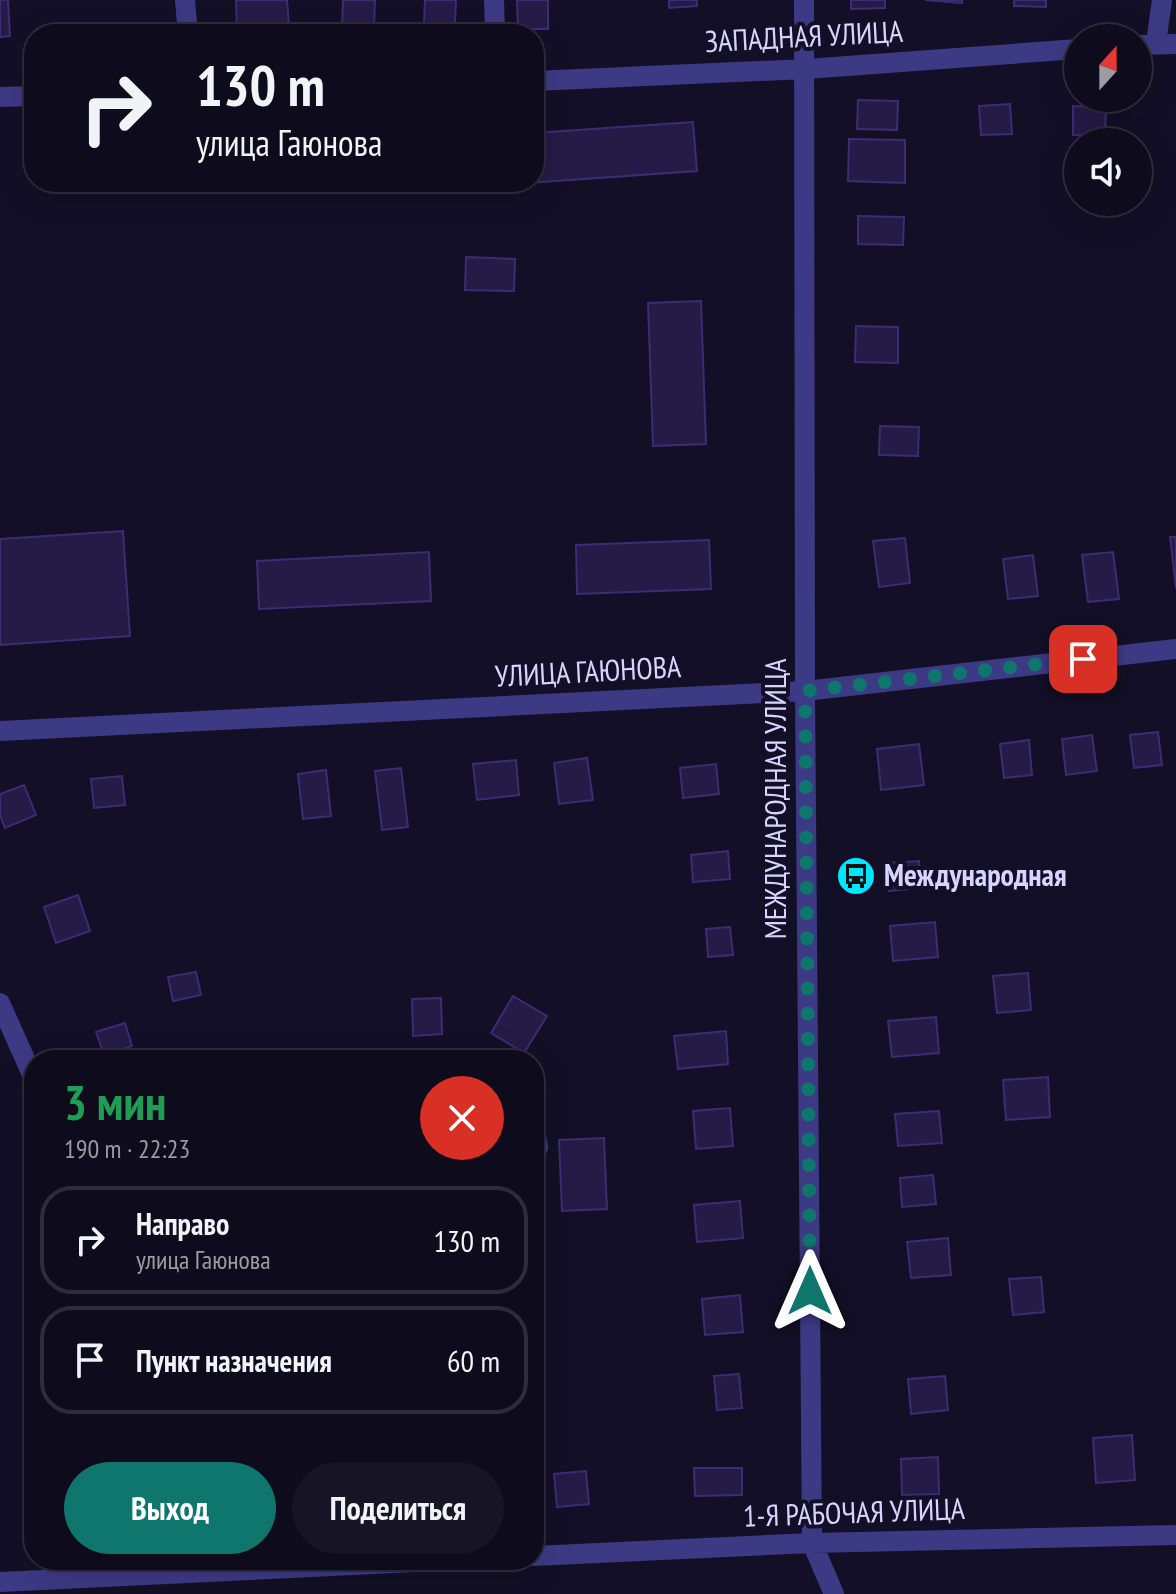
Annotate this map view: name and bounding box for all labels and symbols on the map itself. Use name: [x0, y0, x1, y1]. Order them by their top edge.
street label: ЗАПАДНАЯ УЛИЦА: [704, 11, 905, 60]
north arrow: [1064, 24, 1152, 112]
pin: [1049, 625, 1117, 693]
street label: УЛИЦА ГАЮНОВА: [494, 646, 683, 695]
street label: МЕЖДУНАРОДНАЯ УЛИЦА: [755, 658, 794, 939]
bus stop icon: Международная: [835, 855, 877, 897]
place label: Международная: [884, 855, 1067, 894]
position arrow: [768, 1249, 852, 1333]
street label: 1-Я РАБОЧАЯ УЛИЦА: [742, 1488, 966, 1535]

